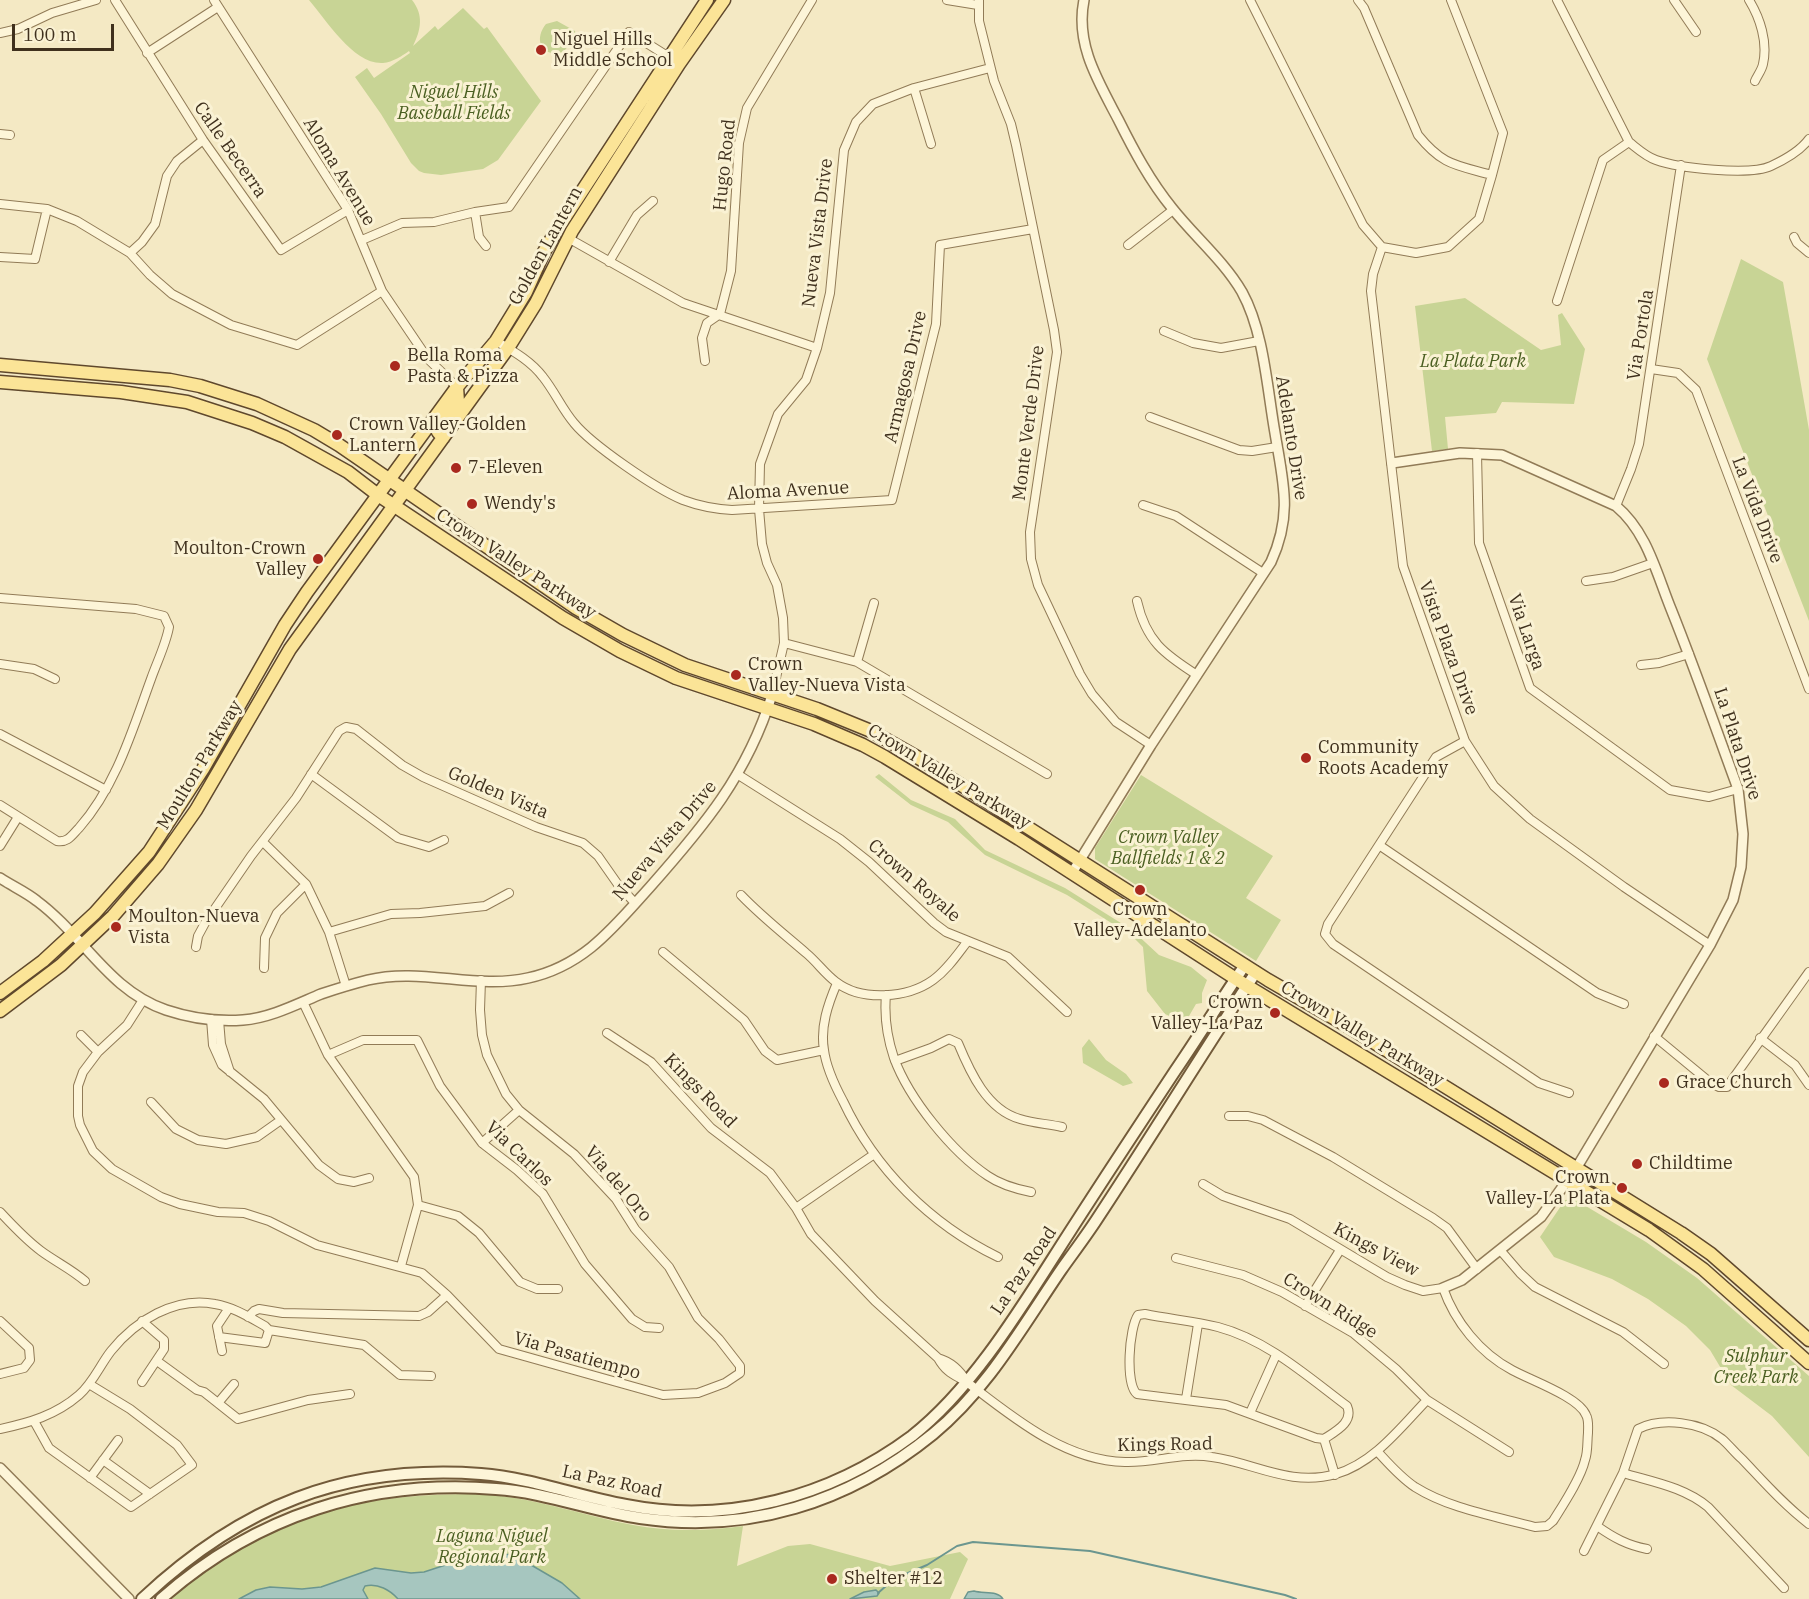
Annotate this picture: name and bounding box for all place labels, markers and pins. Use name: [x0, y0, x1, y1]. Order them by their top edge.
place label: Niguel Hills Middle School: [553, 29, 672, 72]
marker: Niguel Hills Middle School: [534, 43, 548, 57]
place label: Bella Roma Pasta & Pizza: [407, 345, 519, 388]
marker: Bella Roma Pasta & Pizza: [388, 359, 402, 373]
place label: Crown Valley-Golden Lantern: [349, 414, 527, 456]
marker: Crown Valley-Golden Lantern: [330, 428, 344, 442]
place label: 7-Eleven: [468, 457, 543, 479]
marker: 7-Eleven: [449, 461, 463, 475]
place label: Wendy's: [484, 493, 556, 515]
marker: Wendy's: [465, 497, 479, 511]
place label: Moulton-Crown Valley: [173, 538, 306, 580]
marker: Moulton-Crown Valley: [311, 552, 325, 566]
place label: Crown Valley-Nueva Vista: [748, 654, 906, 696]
marker: Crown Valley-Nueva Vista: [729, 668, 743, 682]
place label: Community Roots Academy: [1318, 737, 1448, 780]
marker: Community Roots Academy: [1299, 751, 1313, 765]
marker: Crown Valley-Adelanto: [1133, 883, 1147, 897]
place label: Crown Valley-Adelanto: [1073, 899, 1207, 942]
place label: Moulton-Nueva Vista: [128, 906, 259, 948]
marker: Moulton-Nueva Vista: [109, 920, 123, 934]
place label: Crown Valley-La Paz: [1151, 992, 1263, 1034]
marker: Crown Valley-La Paz: [1268, 1006, 1282, 1020]
place label: Grace Church: [1676, 1072, 1792, 1094]
marker: Grace Church: [1657, 1076, 1671, 1090]
place label: Childtime: [1649, 1153, 1733, 1175]
marker: Childtime: [1630, 1157, 1644, 1171]
place label: Crown Valley-La Plata: [1485, 1167, 1610, 1210]
marker: Crown Valley-La Plata: [1615, 1181, 1629, 1195]
place label: Shelter #12: [844, 1568, 943, 1590]
marker: Shelter #12: [825, 1572, 839, 1586]

